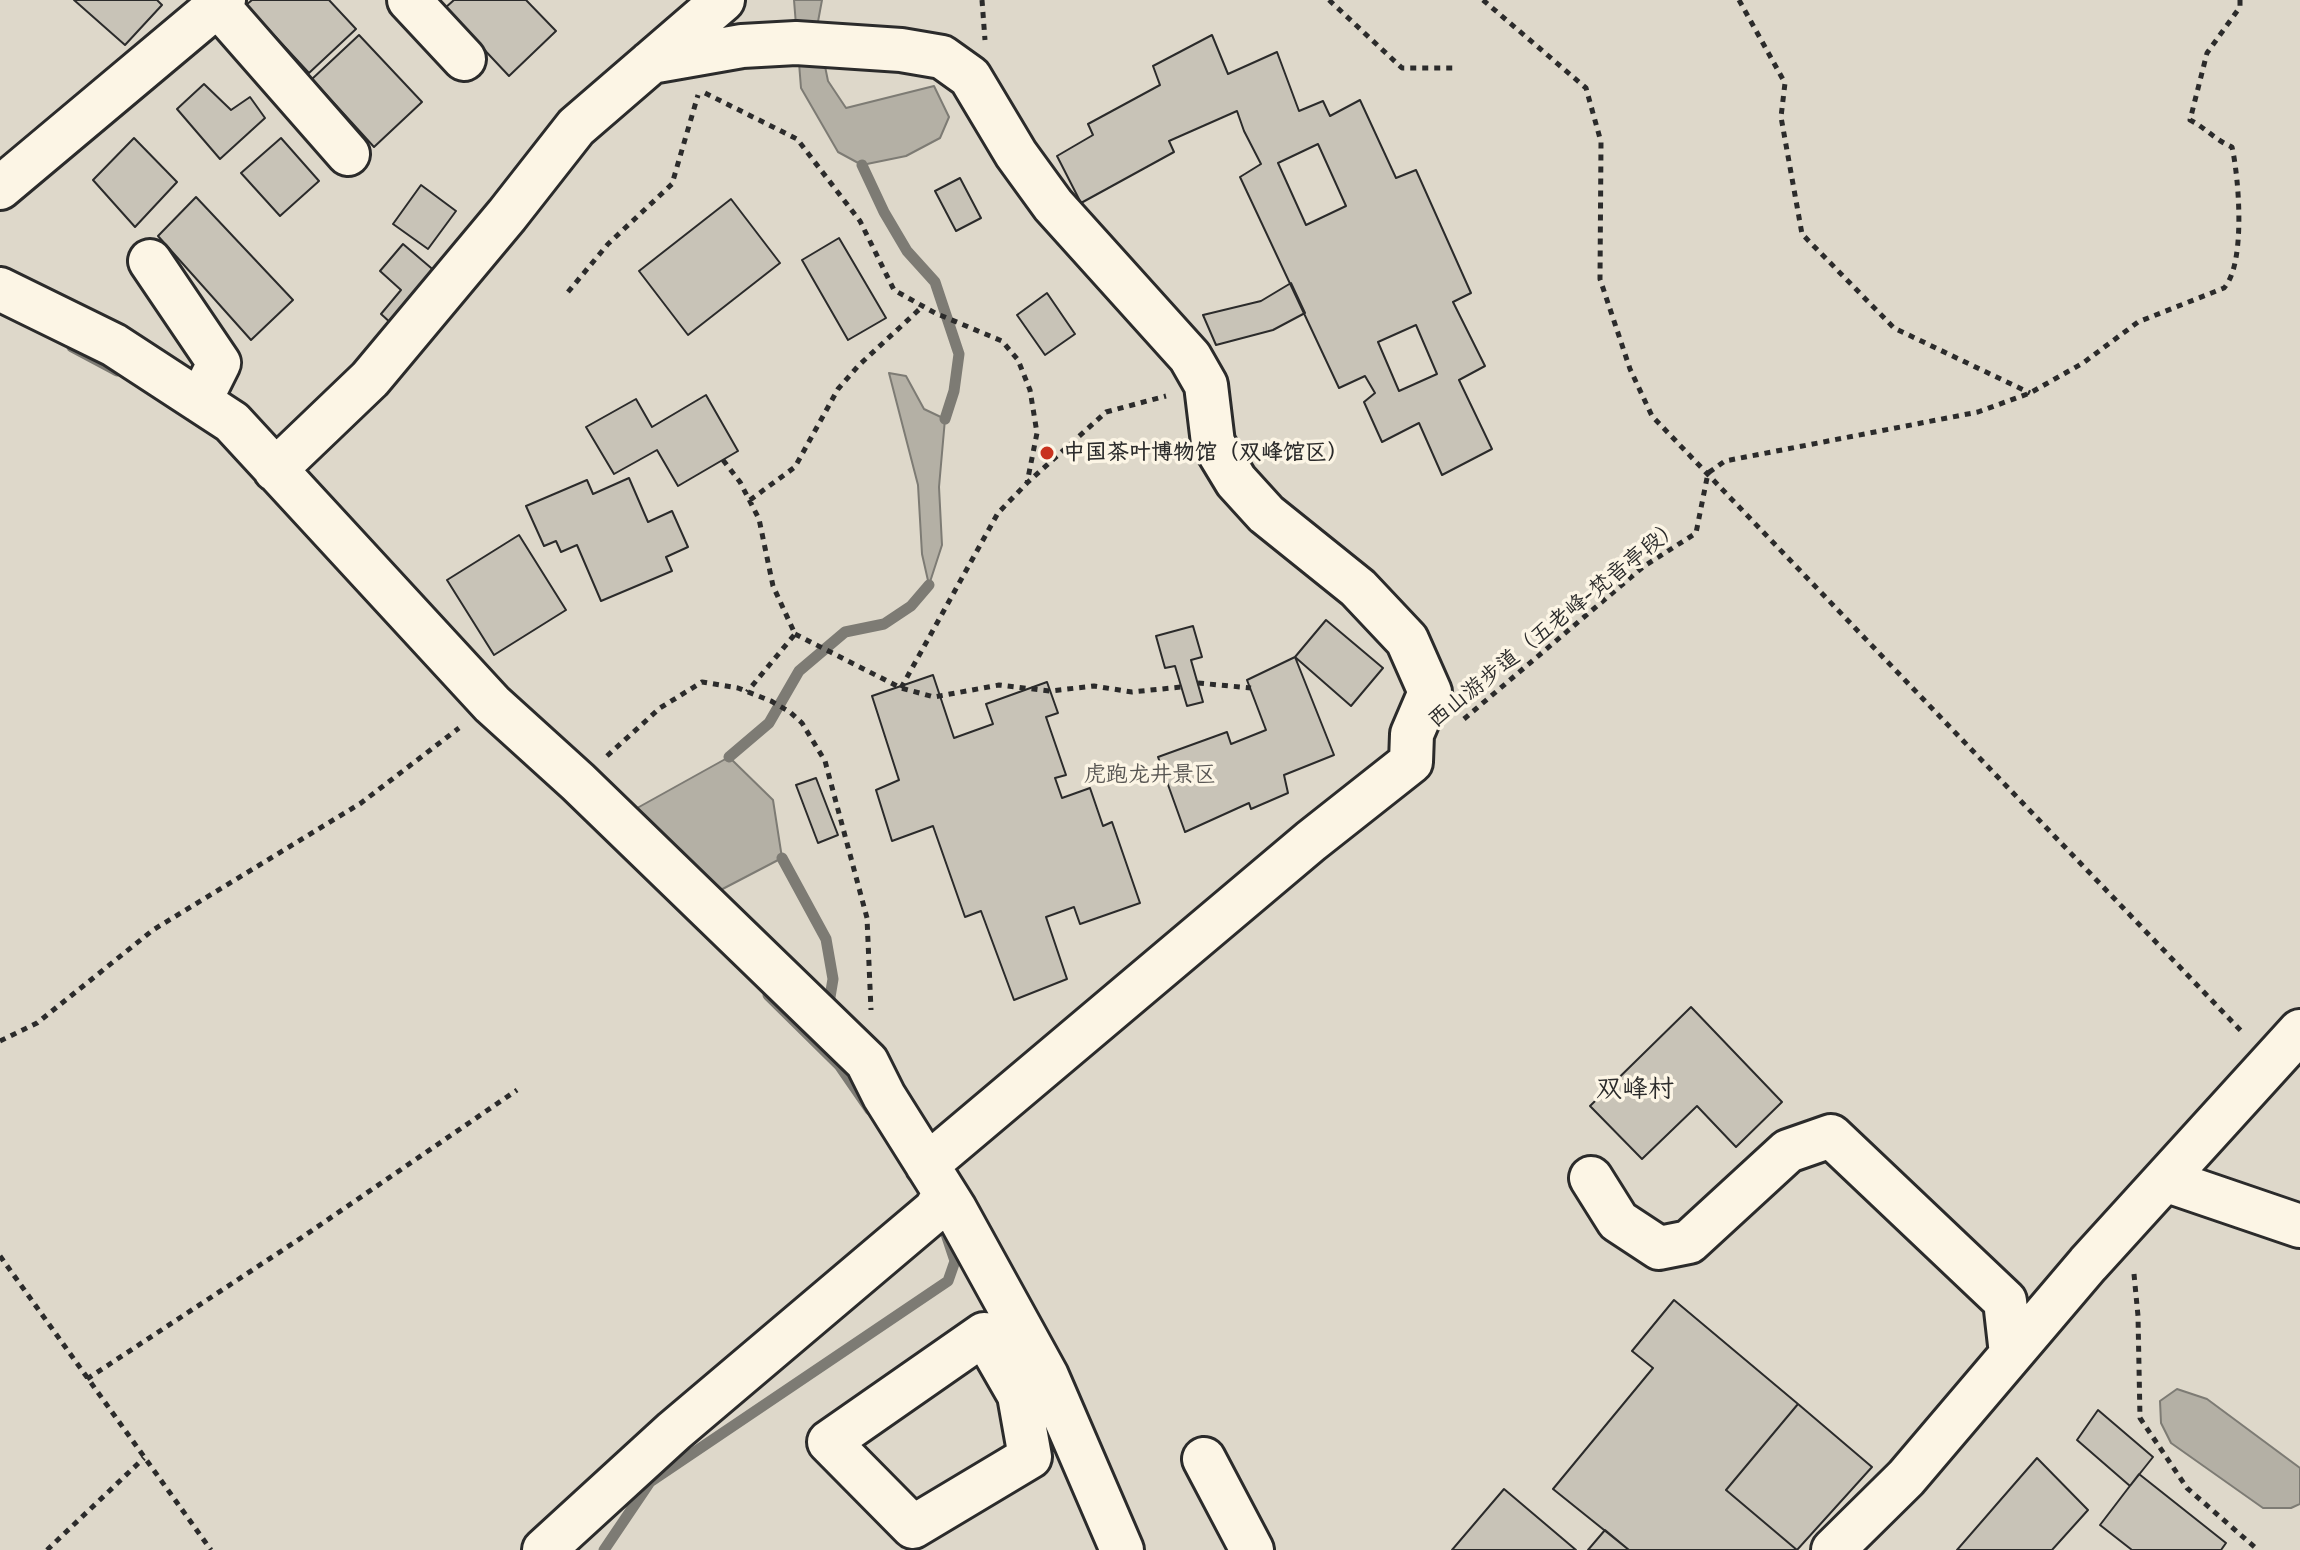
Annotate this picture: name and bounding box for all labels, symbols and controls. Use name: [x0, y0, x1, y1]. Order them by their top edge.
place label: 中国茶叶博物馆（双峰馆区）: [1063, 440, 1349, 466]
marker: 中国茶叶博物馆（双峰馆区）: [1038, 444, 1056, 462]
street label: 西山游步道（五老峰-梵音亭段）: [1423, 514, 1687, 734]
park label: 虎跑龙井景区: [1084, 762, 1216, 788]
district label: 双峰村: [1596, 1074, 1674, 1106]

